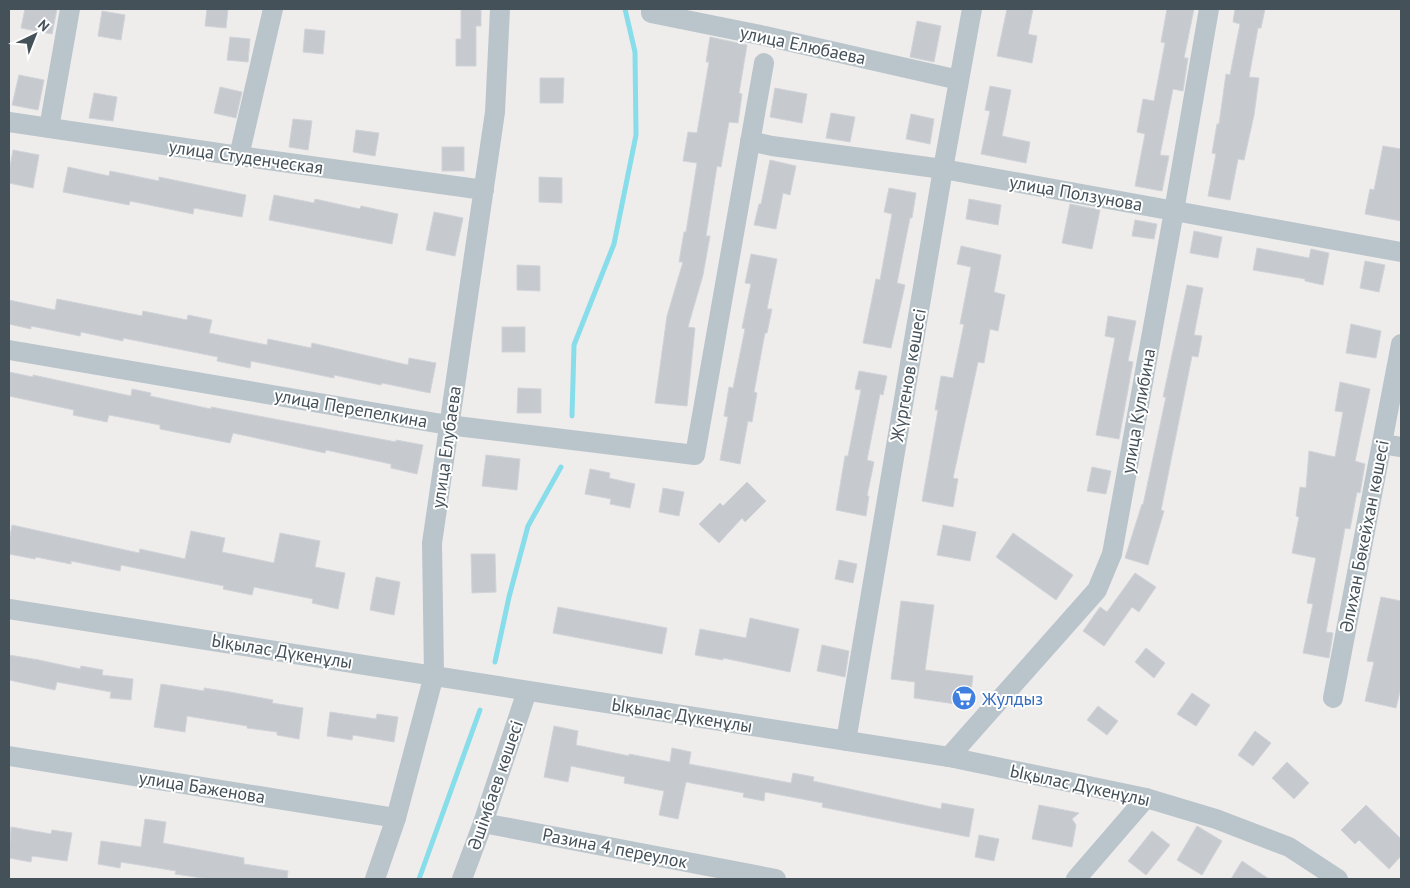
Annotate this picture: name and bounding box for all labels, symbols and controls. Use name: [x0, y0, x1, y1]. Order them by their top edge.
north arrow: [10, 10, 60, 60]
text: N: [34, 16, 53, 35]
street label: улица Елюбаева: [738, 20, 868, 70]
street label: улица Студенческая: [167, 135, 325, 179]
street label: улица Ползунова: [1008, 170, 1144, 216]
street label: Жүргенов көшесі: [885, 307, 931, 444]
street label: улица Кулибина: [1116, 347, 1160, 475]
street label: улица Перепелкина: [273, 383, 429, 433]
street label: улица Елубаева: [426, 384, 466, 510]
street label: Әлихан Бөкейхан көшесі: [1334, 438, 1394, 634]
street label: Ықылас Дүкенұлы: [210, 628, 354, 674]
supermarket icon: Жулдыз: [951, 685, 977, 711]
place label: Жулдыз: [981, 687, 1043, 710]
street label: Ықылас Дүкенұлы: [610, 692, 754, 738]
street label: Әшімбаев көшесі: [462, 717, 528, 853]
street label: Ықылас Дүкенұлы: [1008, 759, 1152, 811]
street label: улица Баженова: [137, 766, 267, 808]
street label: Разина 4 переулок: [541, 823, 690, 873]

